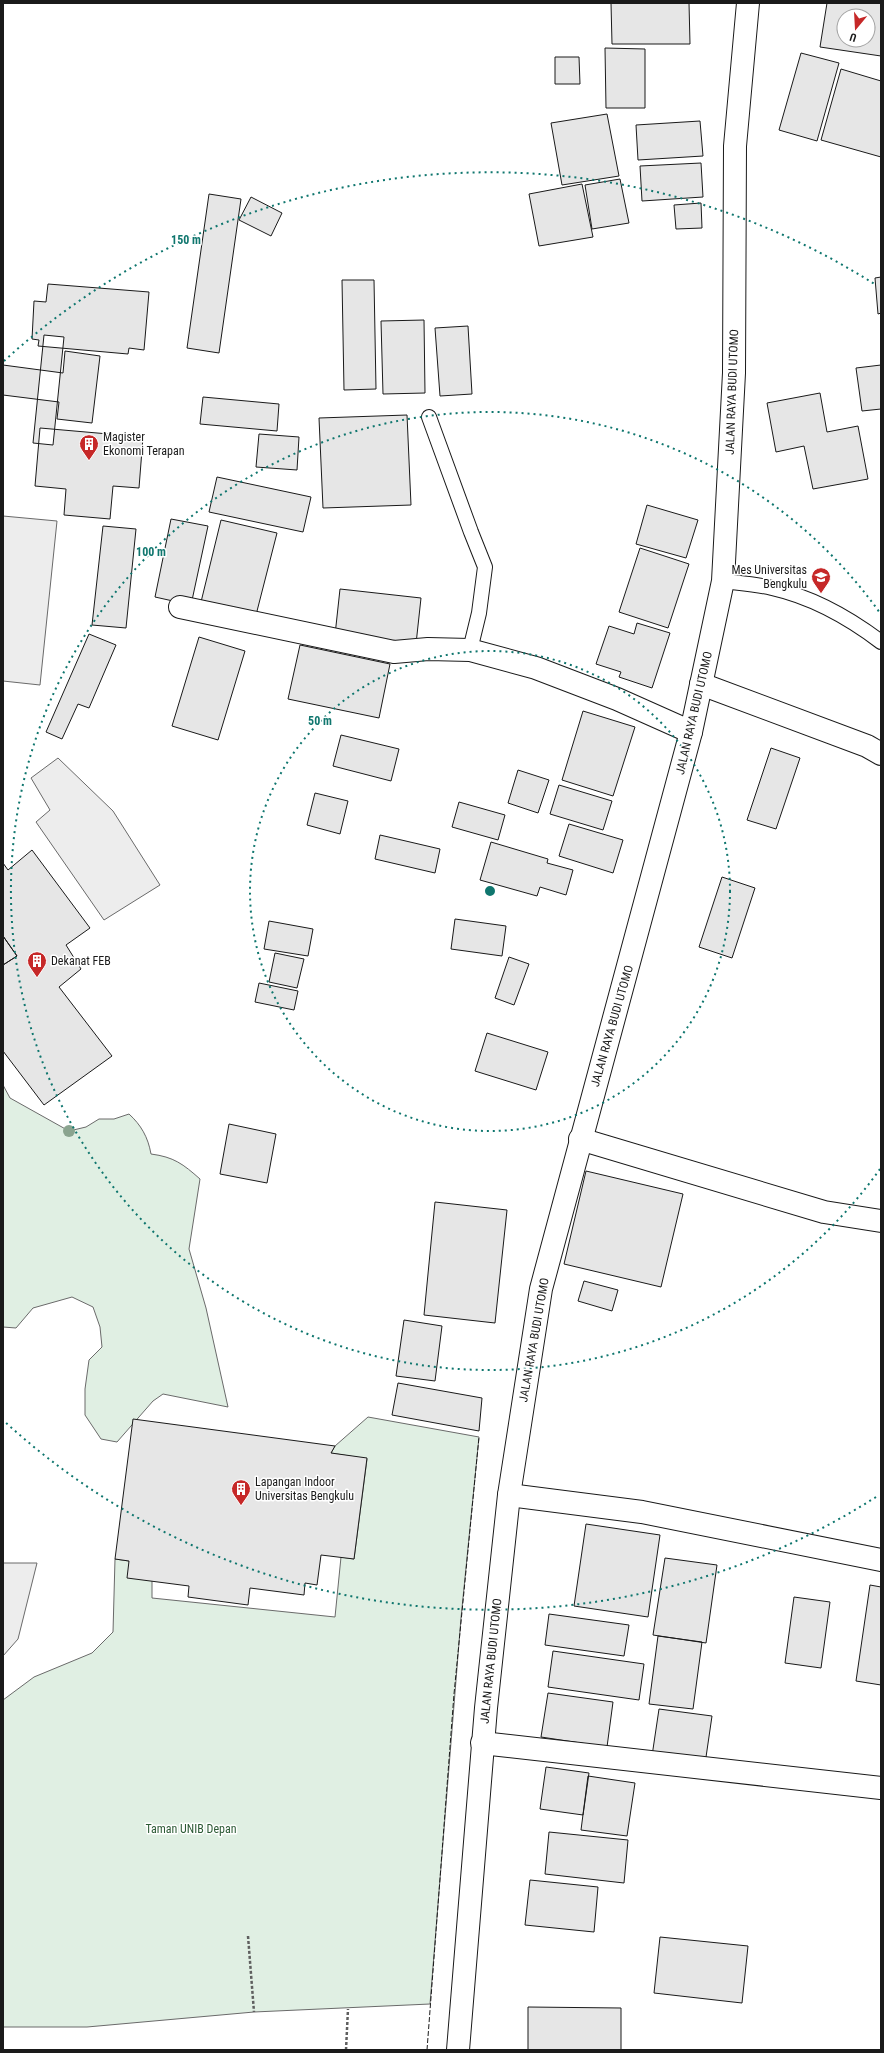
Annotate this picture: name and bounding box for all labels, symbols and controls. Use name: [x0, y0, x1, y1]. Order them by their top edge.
north arrow: [836, 8, 876, 48]
text: U: [848, 30, 858, 44]
text: 150 m: [171, 233, 201, 247]
street label: JALAN RAYA BUDI UTOMO: [723, 329, 741, 455]
place label: Magister Ekonomi Terapan: [103, 430, 185, 458]
building icon: Magister Ekonomi Terapan: [78, 433, 100, 461]
text: 100 m: [136, 545, 166, 559]
place label: Mes Universitas Bengkulu: [731, 563, 807, 591]
school or university icon: Mes Universitas Bengkulu: [810, 566, 832, 594]
street label: JALAN RAYA BUDI UTOMO: [673, 650, 715, 776]
text: 50 m: [308, 714, 332, 728]
centre of rings: [483, 884, 497, 898]
building icon: Dekanat FEB: [26, 950, 48, 978]
place label: Dekanat FEB: [51, 954, 111, 968]
street label: JALAN RAYA BUDI UTOMO: [588, 964, 636, 1088]
street label: JALAN RAYA BUDI UTOMO: [516, 1277, 552, 1403]
place label: Lapangan Indoor Universitas Bengkulu: [255, 1475, 354, 1503]
building icon: Lapangan Indoor Universitas Bengkulu: [230, 1478, 252, 1506]
street label: JALAN RAYA BUDI UTOMO: [477, 1598, 505, 1724]
park label: Taman UNIB Depan: [145, 1822, 237, 1836]

